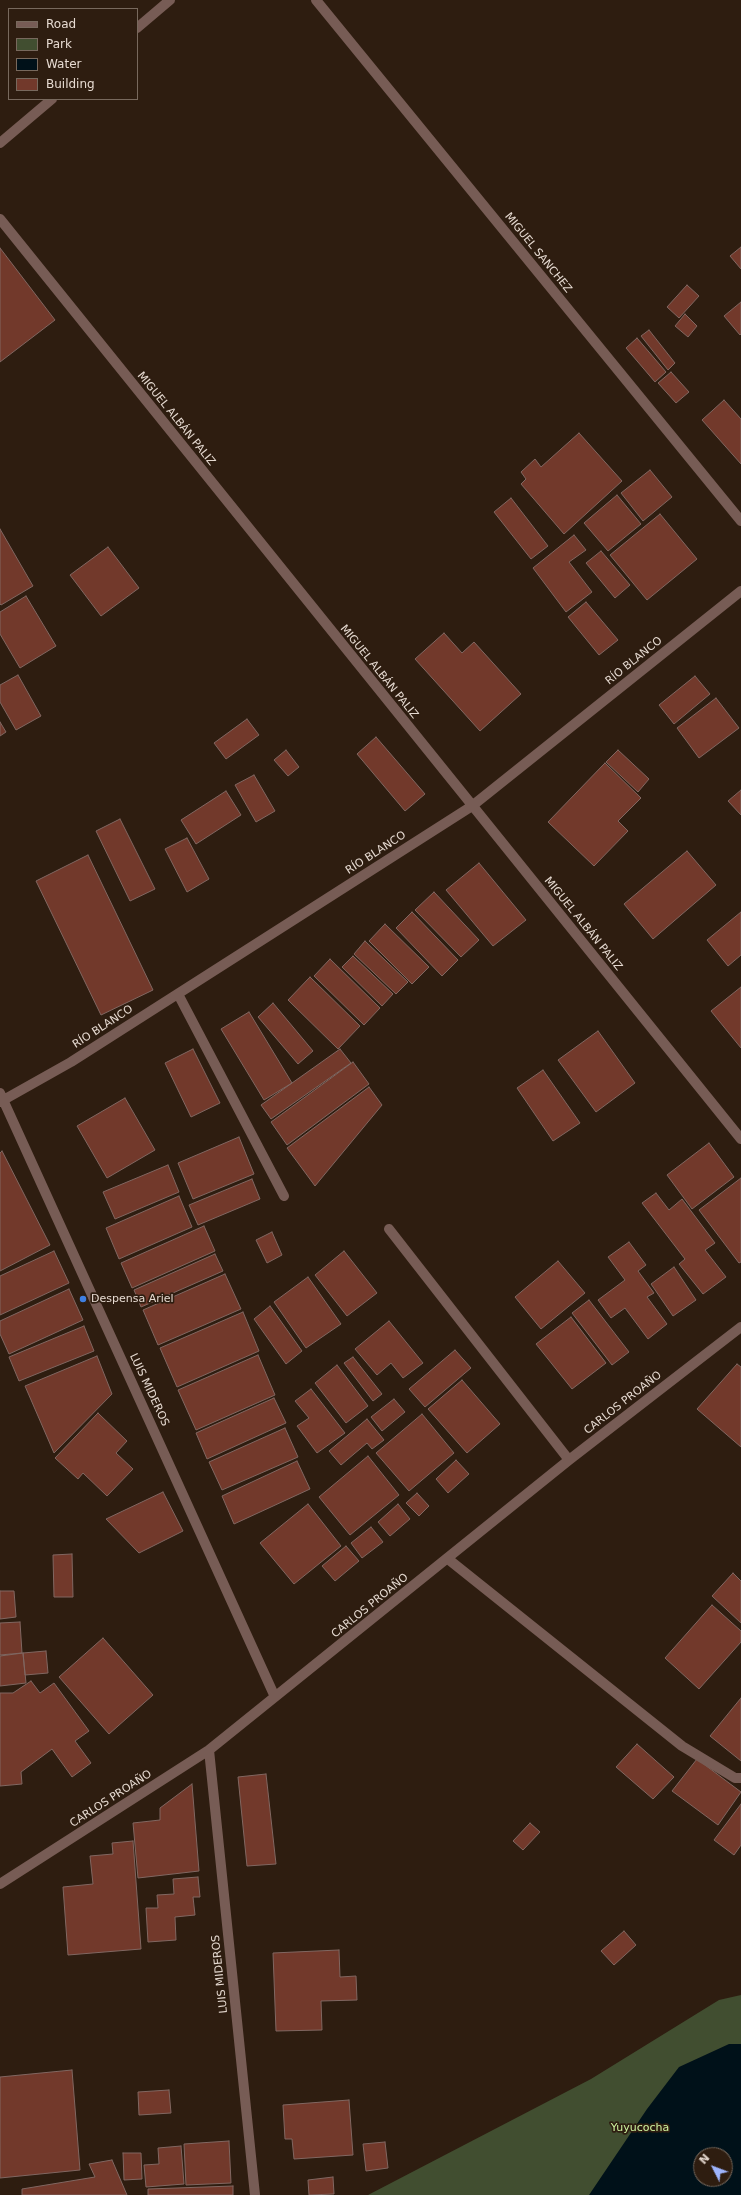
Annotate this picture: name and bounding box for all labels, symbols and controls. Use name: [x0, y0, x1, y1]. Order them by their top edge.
legend: [8, 8, 138, 100]
text: Road: [46, 17, 76, 31]
text: Park: [46, 37, 72, 51]
text: Water: [46, 57, 81, 71]
text: Building: [46, 77, 95, 91]
street label: MIGUEL SANCHEZ: [502, 210, 574, 296]
street label: MIGUEL ALBÁN PALIZ: [134, 370, 218, 468]
street label: MIGUEL ALBÁN PALIZ: [337, 623, 421, 721]
street label: RÍO BLANCO: [603, 634, 665, 688]
street label: RÍO BLANCO: [343, 829, 409, 877]
street label: MIGUEL ALBÁN PALIZ: [541, 875, 625, 973]
street label: RÍO BLANCO: [70, 1003, 136, 1051]
place label: Despensa Ariel: [91, 1292, 174, 1306]
marker: Despensa Ariel: [78, 1294, 88, 1304]
street label: LUIS MIDEROS: [126, 1352, 172, 1428]
street label: CARLOS PROAÑO: [582, 1369, 664, 1437]
street label: CARLOS PROAÑO: [329, 1571, 411, 1641]
street label: CARLOS PROAÑO: [68, 1768, 154, 1830]
street label: LUIS MIDEROS: [209, 1934, 231, 2014]
park label: Yuyucocha: [611, 2121, 669, 2135]
north arrow: [693, 2147, 733, 2187]
text: N: [697, 2152, 712, 2167]

